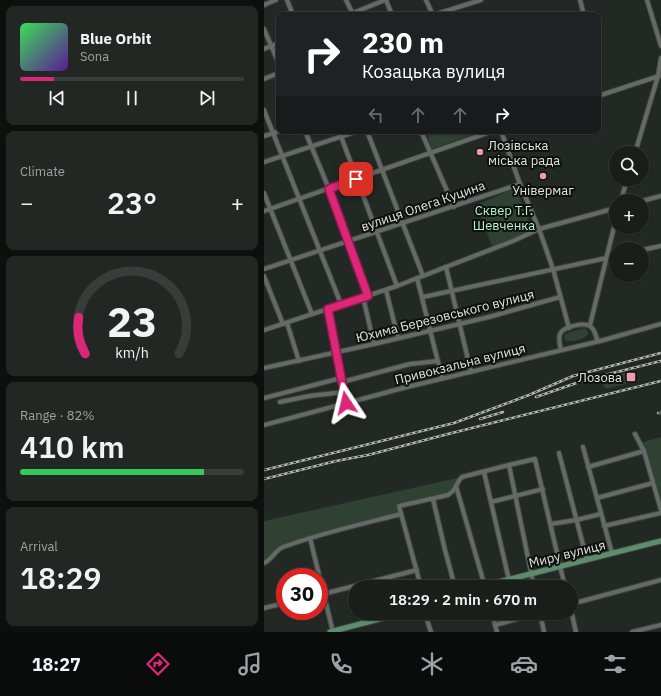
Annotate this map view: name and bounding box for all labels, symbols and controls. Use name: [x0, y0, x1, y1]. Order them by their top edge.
text: 230 m: [362, 24, 444, 61]
icon: right: [296, 28, 348, 80]
text: Blue Orbit: [80, 29, 151, 48]
text: Sona: [80, 48, 109, 65]
text: Козацька вулиця: [362, 60, 505, 83]
icon: previous: [46, 87, 68, 109]
icon: pause: [121, 87, 143, 109]
icon: next: [196, 87, 218, 109]
icon: left: [365, 104, 387, 126]
icon: ahead: [407, 104, 429, 126]
icon: ahead: [449, 104, 471, 126]
icon: right: [491, 104, 513, 126]
place label: Лозівська міська рада: [488, 137, 560, 169]
map controls: [609, 146, 649, 282]
button: search: [609, 146, 649, 186]
marker: Лозівська міська рада: [475, 147, 485, 157]
pin: [339, 162, 373, 196]
text: Climate: [20, 163, 65, 180]
icon: arrive: [345, 168, 367, 190]
marker: Універмаг: [538, 171, 548, 181]
street label: вулиця Олега Куцина: [359, 177, 487, 235]
place label: Універмаг: [512, 182, 574, 199]
text: 23°: [107, 183, 157, 222]
text: −: [20, 188, 33, 217]
text: +: [231, 188, 244, 217]
button: +: [609, 194, 649, 234]
park label: Сквер Т.Г. Шевченка: [473, 202, 535, 234]
button: −: [609, 242, 649, 282]
street label: Юхима Березовського вулиця: [354, 286, 536, 346]
text: 23: [107, 294, 157, 348]
street label: Привокзальна вулиця: [393, 340, 527, 388]
text: km/h: [115, 343, 149, 362]
place label: Лозова: [578, 369, 622, 386]
marker: Лозова: [625, 371, 637, 383]
position arrow: [325, 382, 367, 424]
text: Range · 82%: [20, 407, 94, 424]
text: 410 km: [20, 427, 125, 466]
street label: Миру вулиця: [527, 536, 607, 572]
text: Arrival: [20, 538, 58, 555]
text: 18:29: [20, 558, 102, 597]
speed limit sign: 30: [276, 568, 328, 620]
text: 18:29 · 2 min · 670 m: [389, 590, 537, 609]
icon: directions: [144, 650, 172, 678]
icon: music: [236, 650, 264, 678]
icon: phone: [327, 650, 355, 678]
icon: climate: [418, 650, 446, 678]
icon: car: [510, 650, 538, 678]
icon: filters: [601, 650, 629, 678]
text: 18:27: [32, 653, 81, 676]

